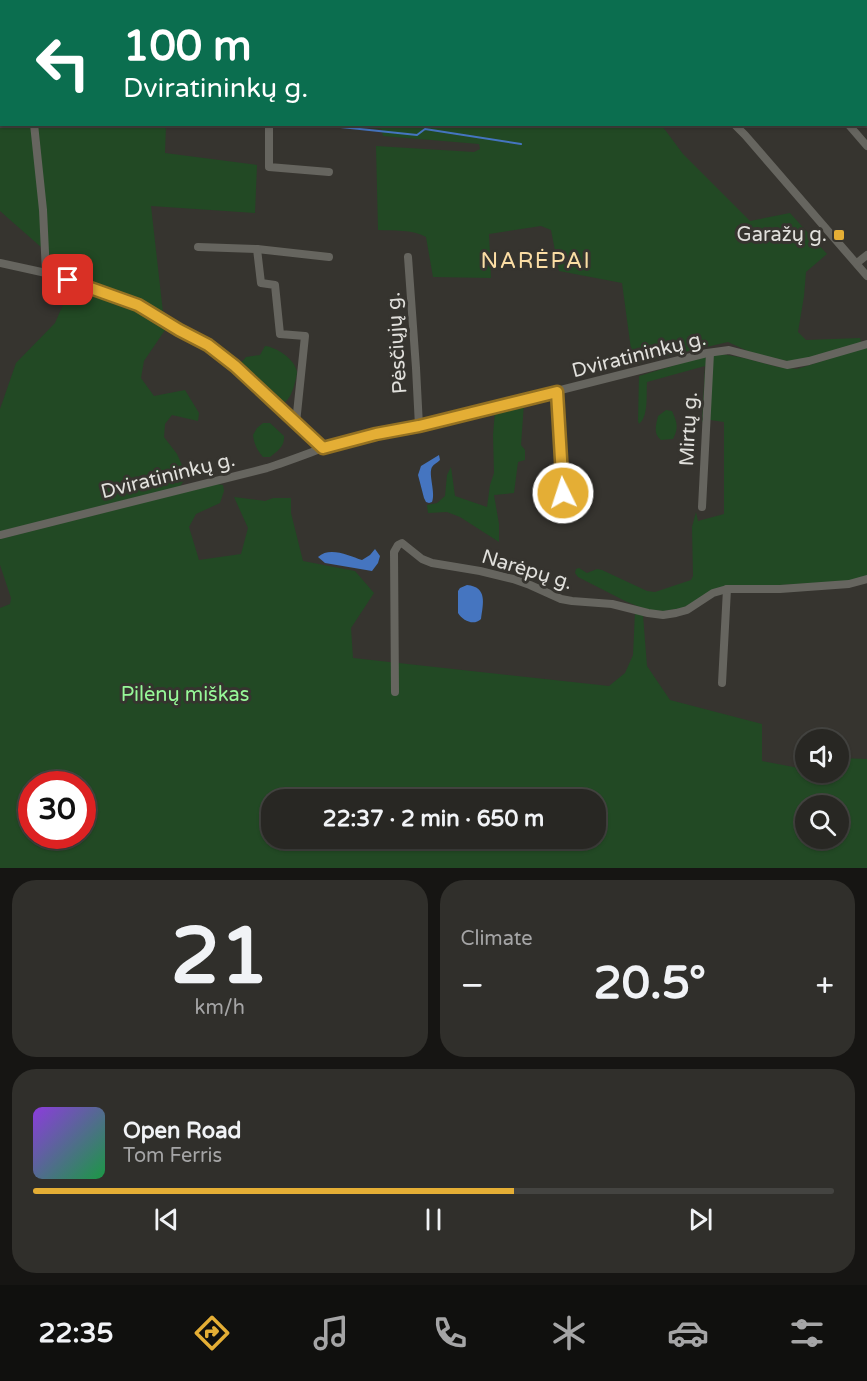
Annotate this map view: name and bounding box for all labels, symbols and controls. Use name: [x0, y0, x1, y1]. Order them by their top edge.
text: 100 m: [123, 21, 252, 72]
icon: left: [24, 24, 102, 102]
text: Dviratininkų g.: [123, 72, 308, 105]
place label: Garažų g.: [737, 223, 827, 247]
marker: Garažų g.: [832, 228, 846, 242]
district label: NARĖPAI: [481, 248, 591, 274]
pin: [42, 254, 93, 305]
icon: arrive: [51, 263, 84, 296]
street label: Pėsčiųjų g.: [381, 291, 413, 395]
street label: Dviratininkų g.: [569, 327, 709, 383]
street label: Mirtų g.: [675, 391, 703, 467]
street label: Dviratininkų g.: [98, 448, 238, 504]
position arrow: [531, 461, 595, 525]
street label: Narėpų g.: [479, 545, 575, 595]
park label: Pilėnų miškas: [121, 683, 249, 707]
map controls: [795, 729, 849, 849]
button: sound: [795, 729, 849, 783]
speed limit sign: 30: [18, 771, 96, 849]
button: search: [795, 795, 849, 849]
text: 22:37 · 2 min · 650 m: [323, 806, 544, 832]
text: 21: [171, 910, 269, 1004]
text: Climate: [461, 927, 533, 951]
text: 20.5°: [593, 957, 706, 1011]
text: −: [461, 966, 484, 1005]
text: +: [815, 966, 834, 1005]
text: km/h: [195, 996, 245, 1020]
text: Open Road: [123, 1118, 241, 1144]
text: Tom Ferris: [123, 1144, 222, 1168]
icon: previous: [150, 1203, 183, 1236]
icon: pause: [417, 1203, 450, 1236]
icon: next: [684, 1203, 717, 1236]
icon: directions: [191, 1312, 233, 1354]
icon: music: [310, 1312, 352, 1354]
icon: phone: [429, 1312, 471, 1354]
icon: climate: [548, 1312, 590, 1354]
icon: car: [667, 1312, 709, 1354]
icon: filters: [786, 1312, 828, 1354]
text: 22:35: [39, 1317, 113, 1350]

